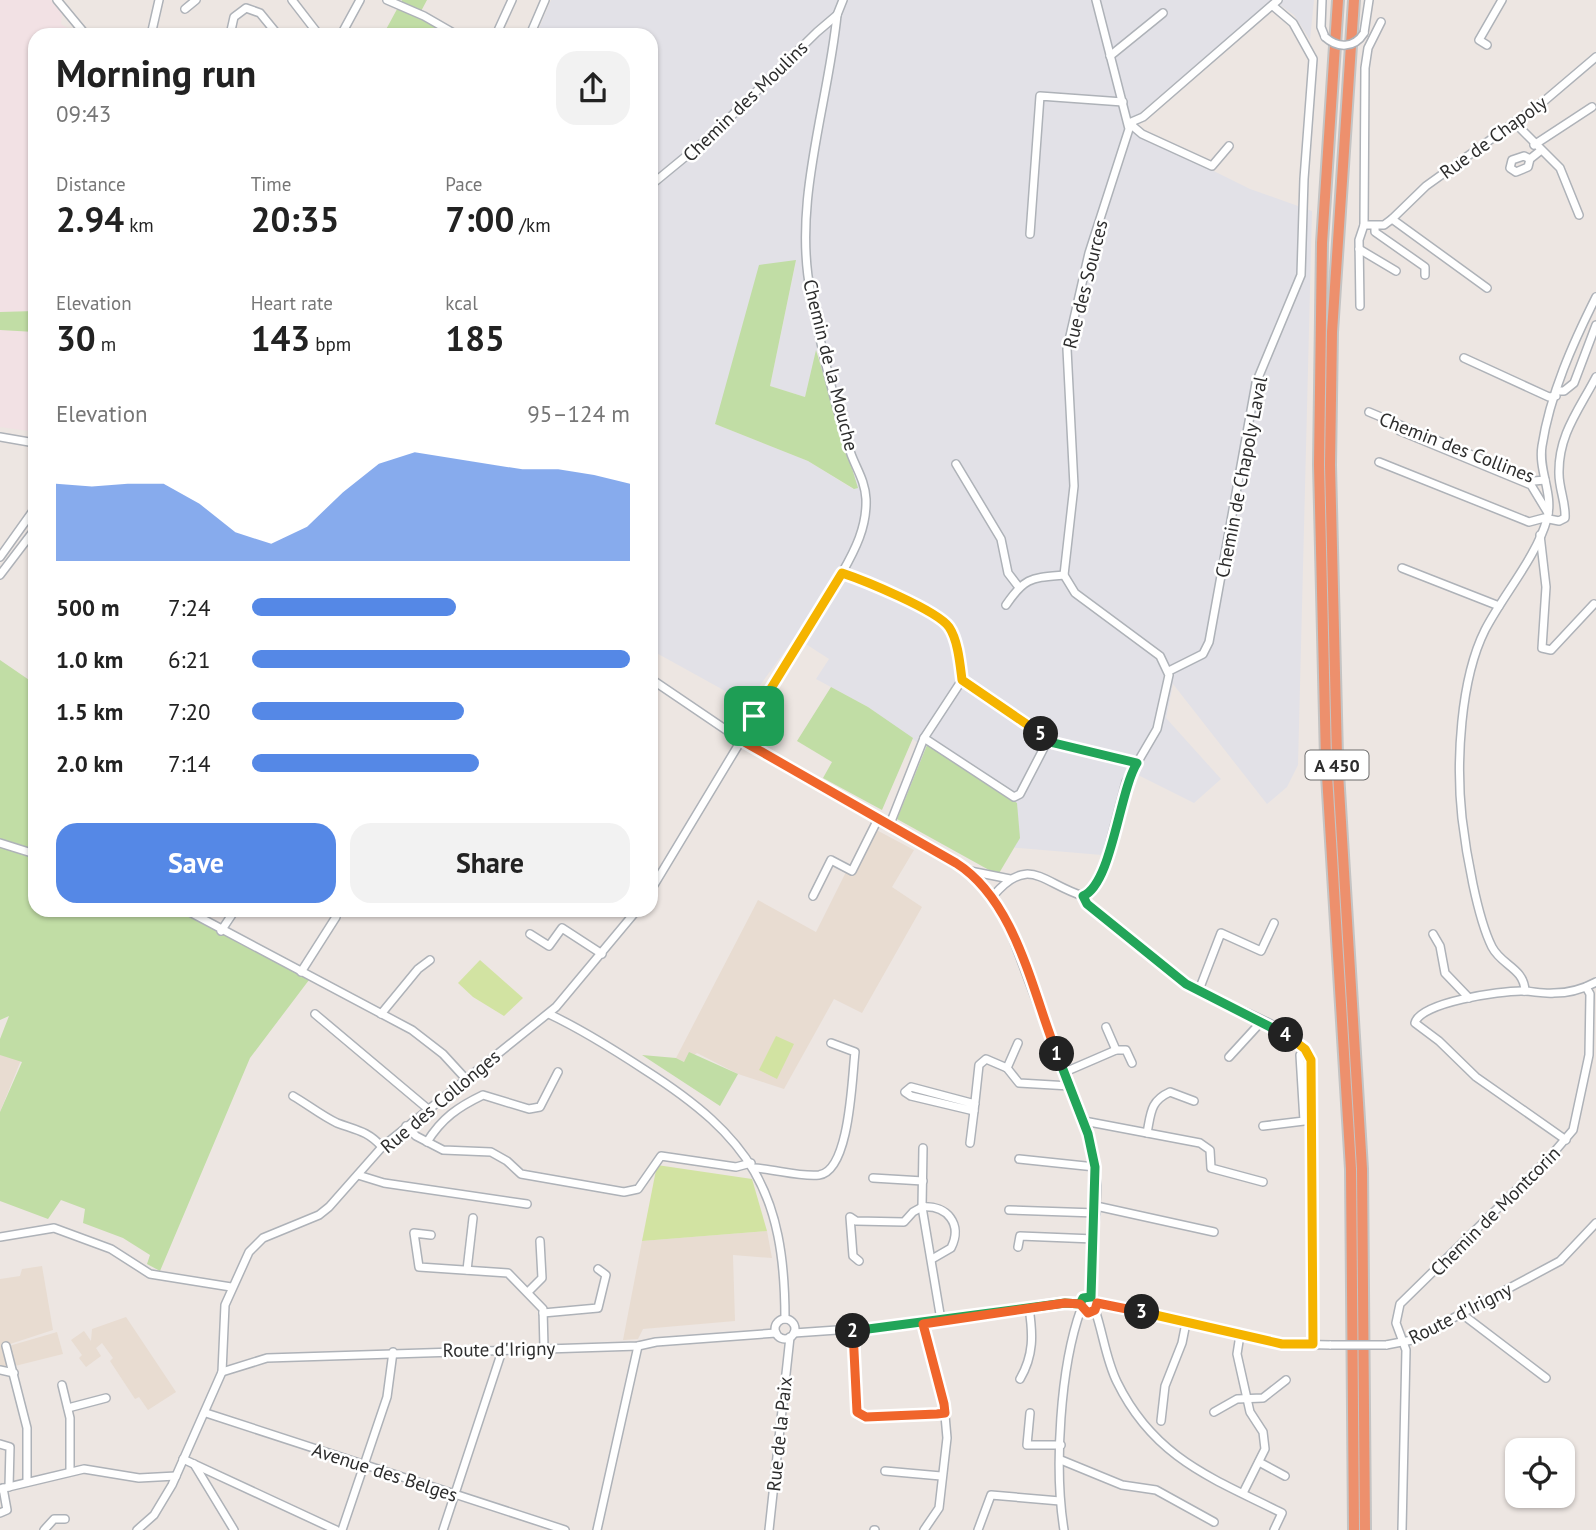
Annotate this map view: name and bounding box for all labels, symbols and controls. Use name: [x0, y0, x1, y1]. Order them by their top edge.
street label: Chemin des Moulins: [678, 35, 812, 167]
text: Morning run: [56, 48, 256, 97]
button: share: [556, 51, 630, 125]
street label: Rue de Chapoly: [1435, 90, 1551, 184]
text: 09:43: [56, 99, 111, 128]
text: Distance: [56, 172, 126, 196]
text: Time: [251, 172, 291, 196]
text: Pace: [445, 172, 483, 196]
text: 2.94: [56, 196, 124, 242]
text: 20:35: [251, 196, 339, 242]
text: 7:00: [445, 196, 514, 242]
text: km: [124, 213, 154, 237]
text: /km: [514, 213, 551, 237]
street label: Rue des Sources: [1057, 217, 1113, 351]
street label: Chemin de la Mouche: [798, 277, 864, 453]
text: Elevation: [56, 291, 132, 315]
text: Heart rate: [251, 291, 333, 315]
text: kcal: [445, 291, 478, 315]
text: 30: [56, 315, 96, 361]
text: 143: [251, 315, 310, 361]
text: 185: [445, 315, 505, 361]
text: m: [96, 332, 116, 356]
text: bpm: [310, 332, 351, 356]
street label: Chemin de Chapoly Laval: [1210, 374, 1272, 580]
text: Elevation: [56, 399, 148, 428]
text: 95–124 m: [527, 399, 630, 428]
street label: Chemin des Collines: [1376, 406, 1538, 488]
text: 500 m: [56, 593, 119, 622]
text: 7:24: [168, 593, 211, 622]
text: 1.0 km: [56, 645, 123, 674]
text: 6:21: [168, 645, 211, 674]
pin: [724, 686, 784, 746]
text: 1.5 km: [56, 697, 123, 726]
text: 7:20: [168, 697, 211, 726]
icon: arrive: [735, 697, 773, 735]
pin: 5: [1024, 716, 1058, 752]
text: 5: [1035, 721, 1046, 745]
text: 2.0 km: [56, 749, 123, 778]
text: 7:14: [168, 749, 211, 778]
road number: A 450: [1306, 750, 1368, 780]
button: Save: [56, 823, 336, 903]
button: Share: [350, 823, 630, 903]
pin: 4: [1268, 1018, 1304, 1052]
text: 4: [1280, 1022, 1291, 1046]
pin: 1: [1040, 1036, 1074, 1072]
text: 1: [1051, 1041, 1062, 1065]
street label: Rue des Collonges: [375, 1044, 505, 1158]
street label: Chemin de Montcorin: [1425, 1141, 1565, 1281]
street label: Route d'Irigny: [1404, 1277, 1516, 1349]
pin: 3: [1124, 1294, 1160, 1330]
text: 3: [1136, 1299, 1147, 1323]
pin: 2: [836, 1314, 870, 1348]
text: 2: [847, 1318, 858, 1342]
street label: Route d'Irigny: [442, 1336, 556, 1362]
street label: Rue de la Paix: [761, 1375, 797, 1493]
street label: Avenue des Belges: [309, 1437, 461, 1507]
map controls: [1505, 1438, 1575, 1508]
button: locate: [1505, 1438, 1575, 1508]

